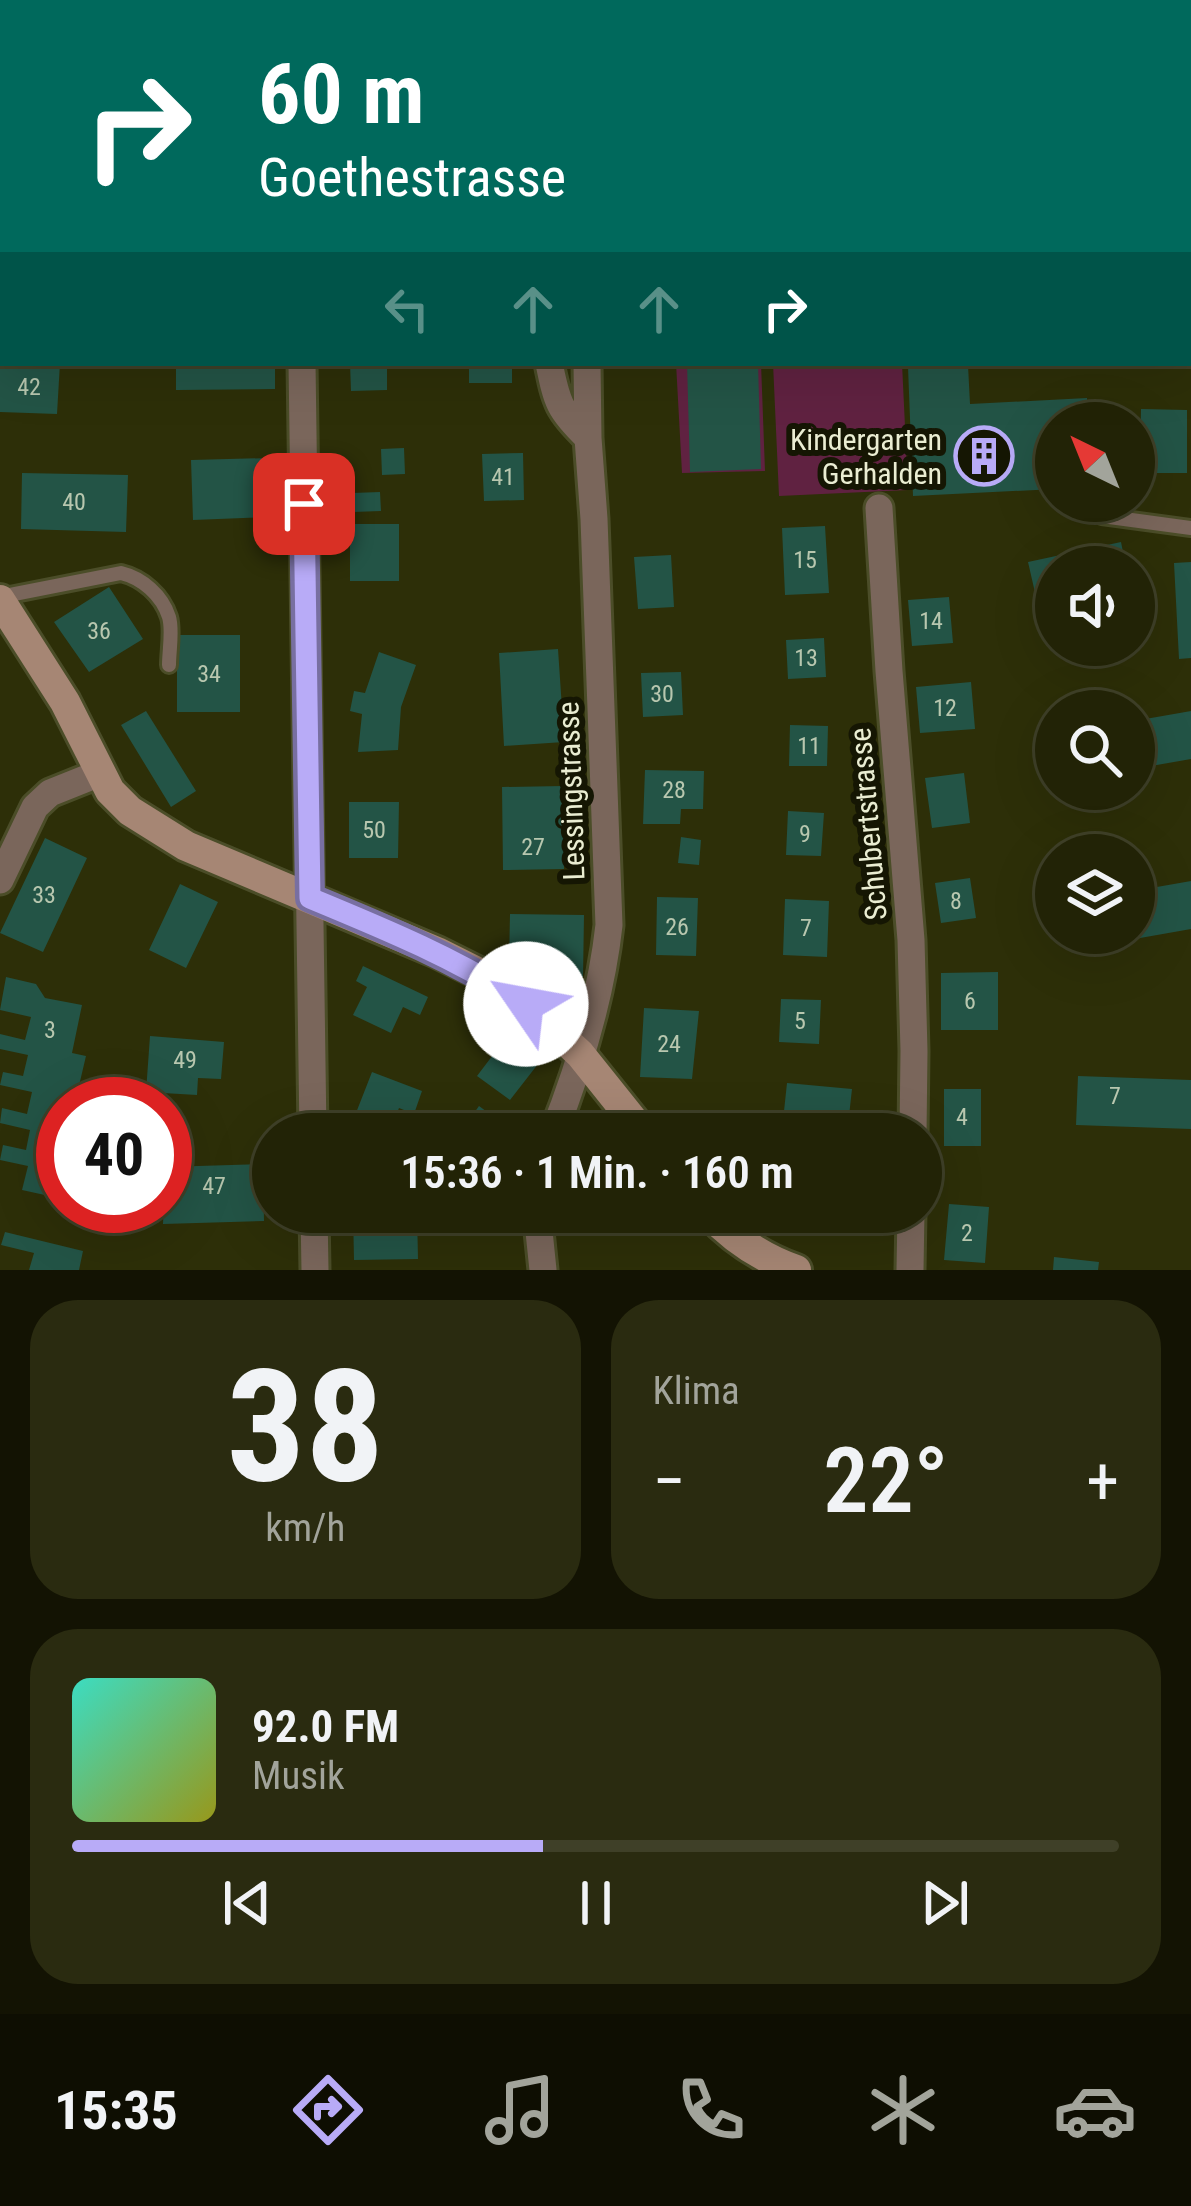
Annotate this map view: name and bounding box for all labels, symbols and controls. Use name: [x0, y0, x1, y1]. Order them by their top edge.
text: 60 m: [258, 45, 425, 144]
icon: right: [60, 48, 216, 204]
text: Goethestrasse: [258, 146, 566, 209]
icon: left: [374, 276, 440, 342]
icon: ahead: [500, 276, 566, 342]
icon: ahead: [626, 276, 692, 342]
icon: right: [752, 276, 818, 342]
house number: 42: [17, 373, 41, 401]
north arrow: [1035, 402, 1155, 522]
map controls: [1035, 402, 1155, 954]
place label: Kindergarten Gerhalden: [790, 422, 942, 491]
building icon: Kindergarten Gerhalden: [953, 425, 1015, 487]
pin: [253, 453, 355, 555]
house number: 41: [491, 463, 515, 491]
icon: arrive: [271, 471, 337, 537]
house number: 40: [62, 488, 86, 516]
house number: 15: [793, 546, 817, 574]
button: sound: [1035, 546, 1155, 666]
house number: 14: [919, 607, 943, 635]
house number: 36: [87, 617, 111, 645]
house number: 13: [794, 644, 818, 672]
house number: 34: [197, 660, 221, 688]
house number: 30: [650, 680, 674, 708]
button: search: [1035, 690, 1155, 810]
house number: 12: [933, 694, 957, 722]
street label: Lessingstrasse: [550, 701, 592, 881]
street label: Schubertstrasse: [842, 726, 894, 922]
house number: 11: [797, 732, 821, 760]
house number: 28: [662, 776, 686, 804]
house number: 50: [362, 816, 386, 844]
house number: 9: [799, 820, 811, 848]
house number: 27: [521, 833, 545, 861]
button: layers: [1035, 834, 1155, 954]
house number: 33: [32, 881, 56, 909]
house number: 8: [950, 887, 962, 915]
house number: 26: [665, 913, 689, 941]
house number: 7: [800, 914, 812, 942]
position arrow: [463, 941, 589, 1067]
house number: 6: [964, 987, 976, 1015]
house number: 5: [794, 1007, 806, 1035]
house number: 3: [44, 1016, 56, 1044]
house number: 24: [657, 1030, 681, 1058]
house number: 49: [173, 1046, 197, 1074]
speed limit sign: 40: [36, 1077, 192, 1233]
house number: 7: [1109, 1082, 1121, 1110]
house number: 4: [956, 1103, 968, 1131]
text: 15:36 · 1 Min. · 160 m: [400, 1146, 794, 1199]
house number: 47: [202, 1172, 226, 1200]
house number: 2: [961, 1219, 973, 1247]
text: 38: [226, 1335, 384, 1518]
text: Klima: [653, 1368, 740, 1414]
text: 22°: [823, 1429, 948, 1534]
text: −: [653, 1443, 686, 1520]
text: +: [1086, 1443, 1119, 1520]
text: km/h: [265, 1505, 345, 1551]
text: 92.0 FM: [252, 1700, 399, 1753]
text: Musik: [252, 1753, 345, 1799]
icon: previous: [214, 1870, 280, 1936]
icon: pause: [563, 1870, 629, 1936]
icon: next: [912, 1870, 978, 1936]
icon: directions: [286, 2068, 370, 2152]
icon: music: [478, 2068, 562, 2152]
icon: phone: [669, 2068, 753, 2152]
icon: climate: [861, 2068, 945, 2152]
icon: car: [1053, 2068, 1137, 2152]
text: 15:35: [54, 2079, 178, 2142]

